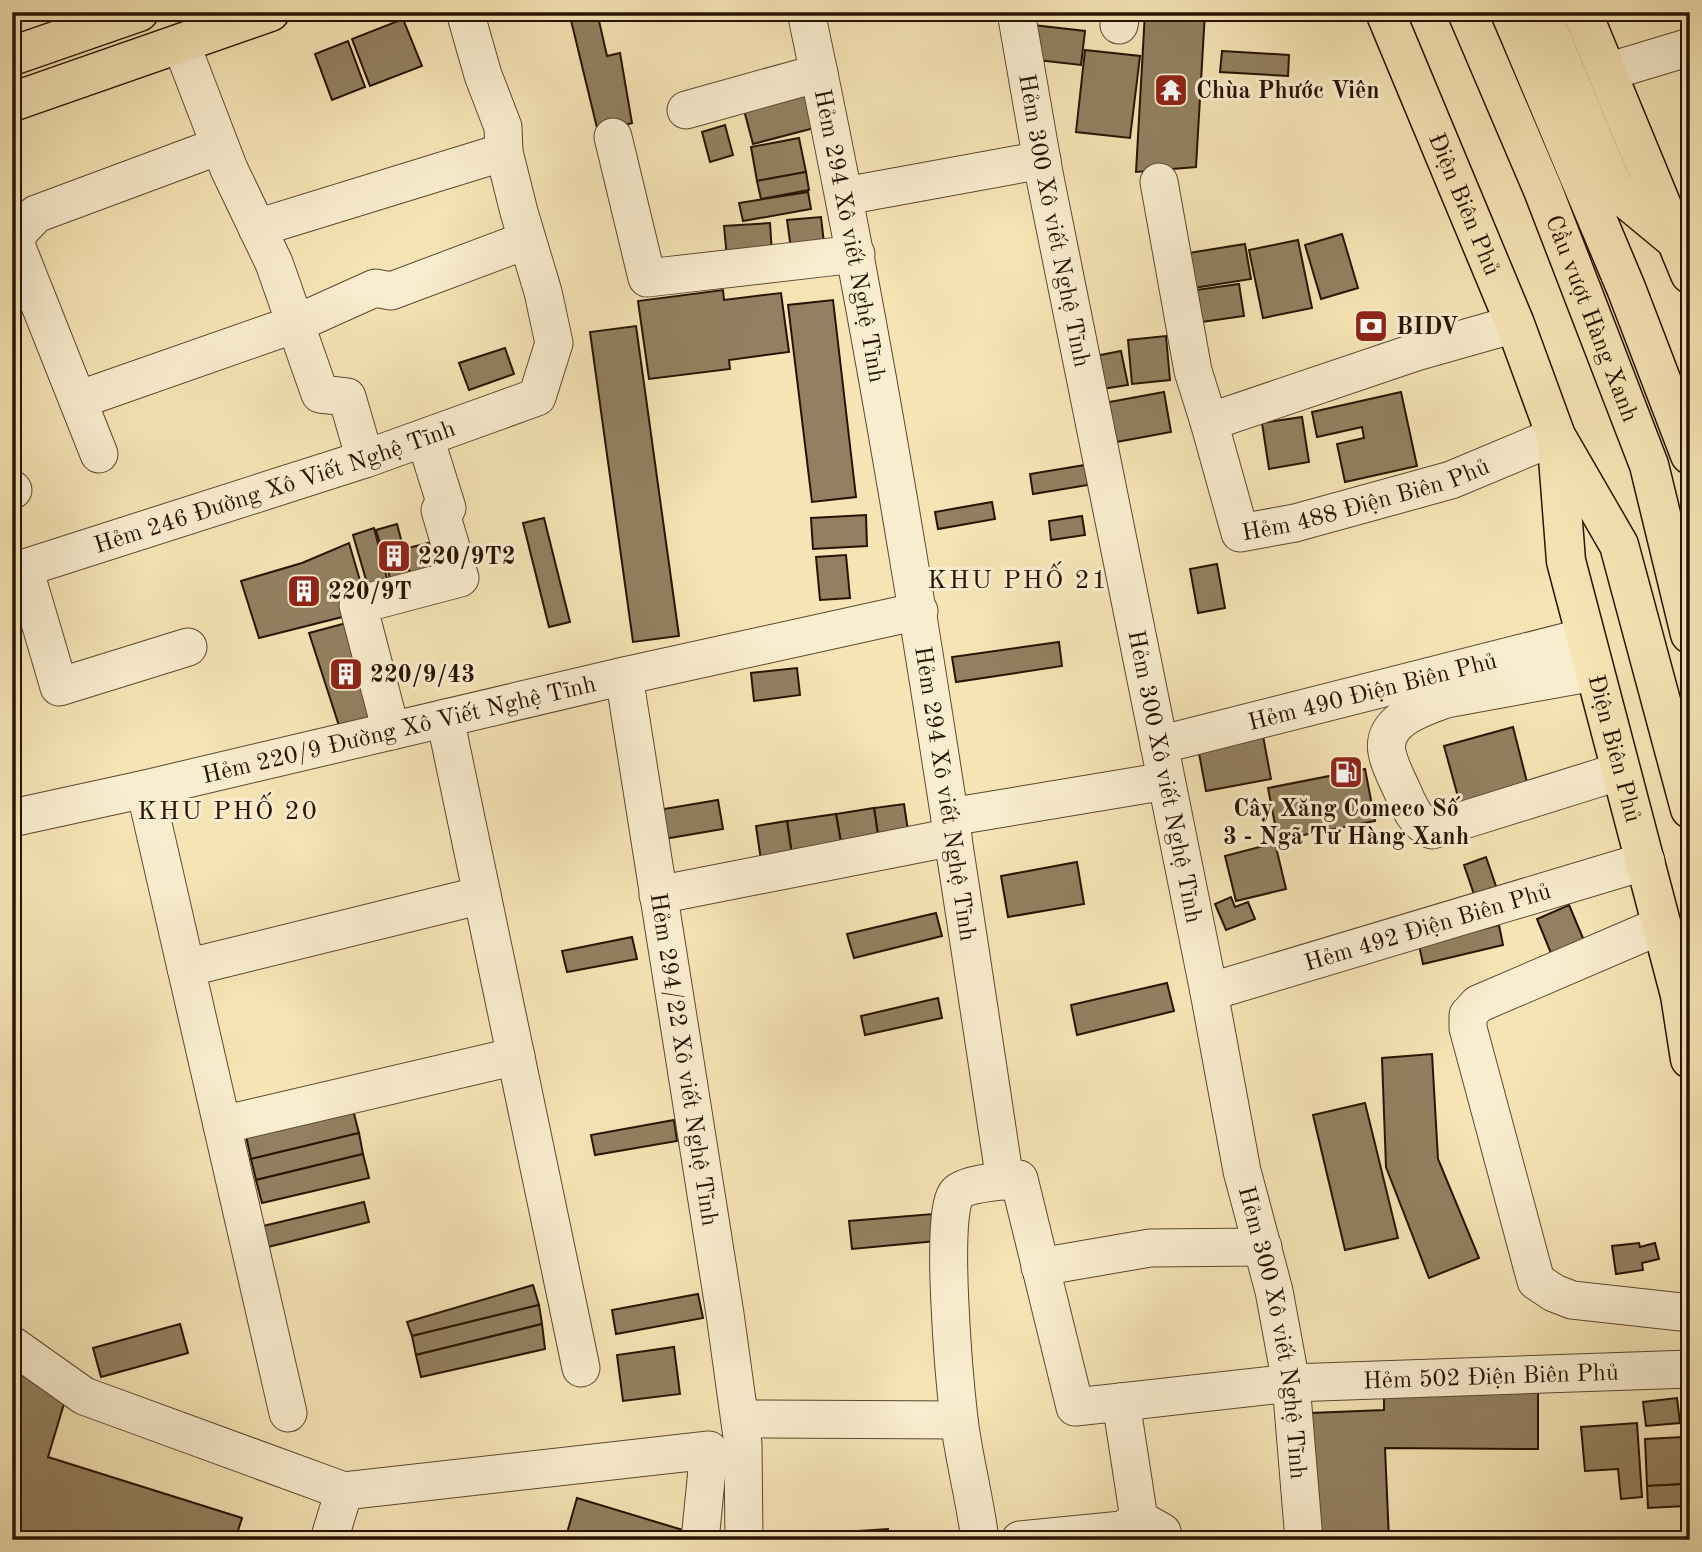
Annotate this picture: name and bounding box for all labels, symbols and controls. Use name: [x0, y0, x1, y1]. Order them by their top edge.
temple icon: Chùa Phước Viên: [1152, 71, 1190, 109]
street label: Hẻm 300 Xô viết Nghệ Tĩnh: [1013, 72, 1093, 370]
place label: Chùa Phước Viên: [1196, 80, 1380, 104]
street label: Hẻm 294 Xô viết Nghệ Tĩnh: [808, 87, 888, 385]
street label: Điện Biên Phủ: [1423, 130, 1503, 280]
street label: Cầu vượt Hàng Xanh: [1540, 212, 1641, 426]
bank icon: BIDV: [1352, 307, 1390, 345]
place label: BIDV: [1396, 316, 1459, 340]
street label: Hẻm 246 Đường Xô Viết Nghệ Tĩnh: [91, 417, 459, 559]
street label: Hẻm 488 Điện Biên Phủ: [1240, 455, 1493, 546]
building icon: 220/9T2: [375, 537, 413, 575]
place label: 220/9T2: [418, 546, 516, 570]
district label: KHU PHỐ 21: [927, 561, 1109, 594]
building icon: 220/9T: [285, 572, 323, 610]
place label: 220/9T: [328, 581, 412, 605]
street label: Hẻm 300 Xô viết Nghệ Tĩnh: [1122, 628, 1205, 925]
street label: Hẻm 294 Xô viết Nghệ Tĩnh: [909, 645, 979, 943]
street label: Hẻm 490 Điện Biên Phủ: [1246, 650, 1500, 736]
building icon: 220/9/43: [327, 655, 365, 693]
place label: 220/9/43: [370, 664, 475, 688]
street label: Điện Biên Phủ: [1582, 672, 1644, 825]
street label: Hẻm 220/9 Đường Xô Viết Nghệ Tĩnh: [200, 673, 599, 789]
fuel station icon: Cây Xăng Comeco Số 3 - Ngã Tư Hàng Xanh: [1327, 753, 1365, 791]
district label: KHU PHỐ 20: [137, 792, 319, 825]
place label: Cây Xăng Comeco Số 3 - Ngã Tư Hàng Xanh: [1223, 796, 1469, 850]
street label: Hẻm 492 Điện Biên Phủ: [1302, 880, 1554, 977]
street label: Hẻm 294/22 Xô viết Nghệ Tĩnh: [644, 891, 721, 1228]
street label: Hẻm 300 Xô viết Nghệ Tĩnh: [1233, 1184, 1309, 1480]
street label: Hẻm 502 Điện Biên Phủ: [1363, 1362, 1619, 1394]

